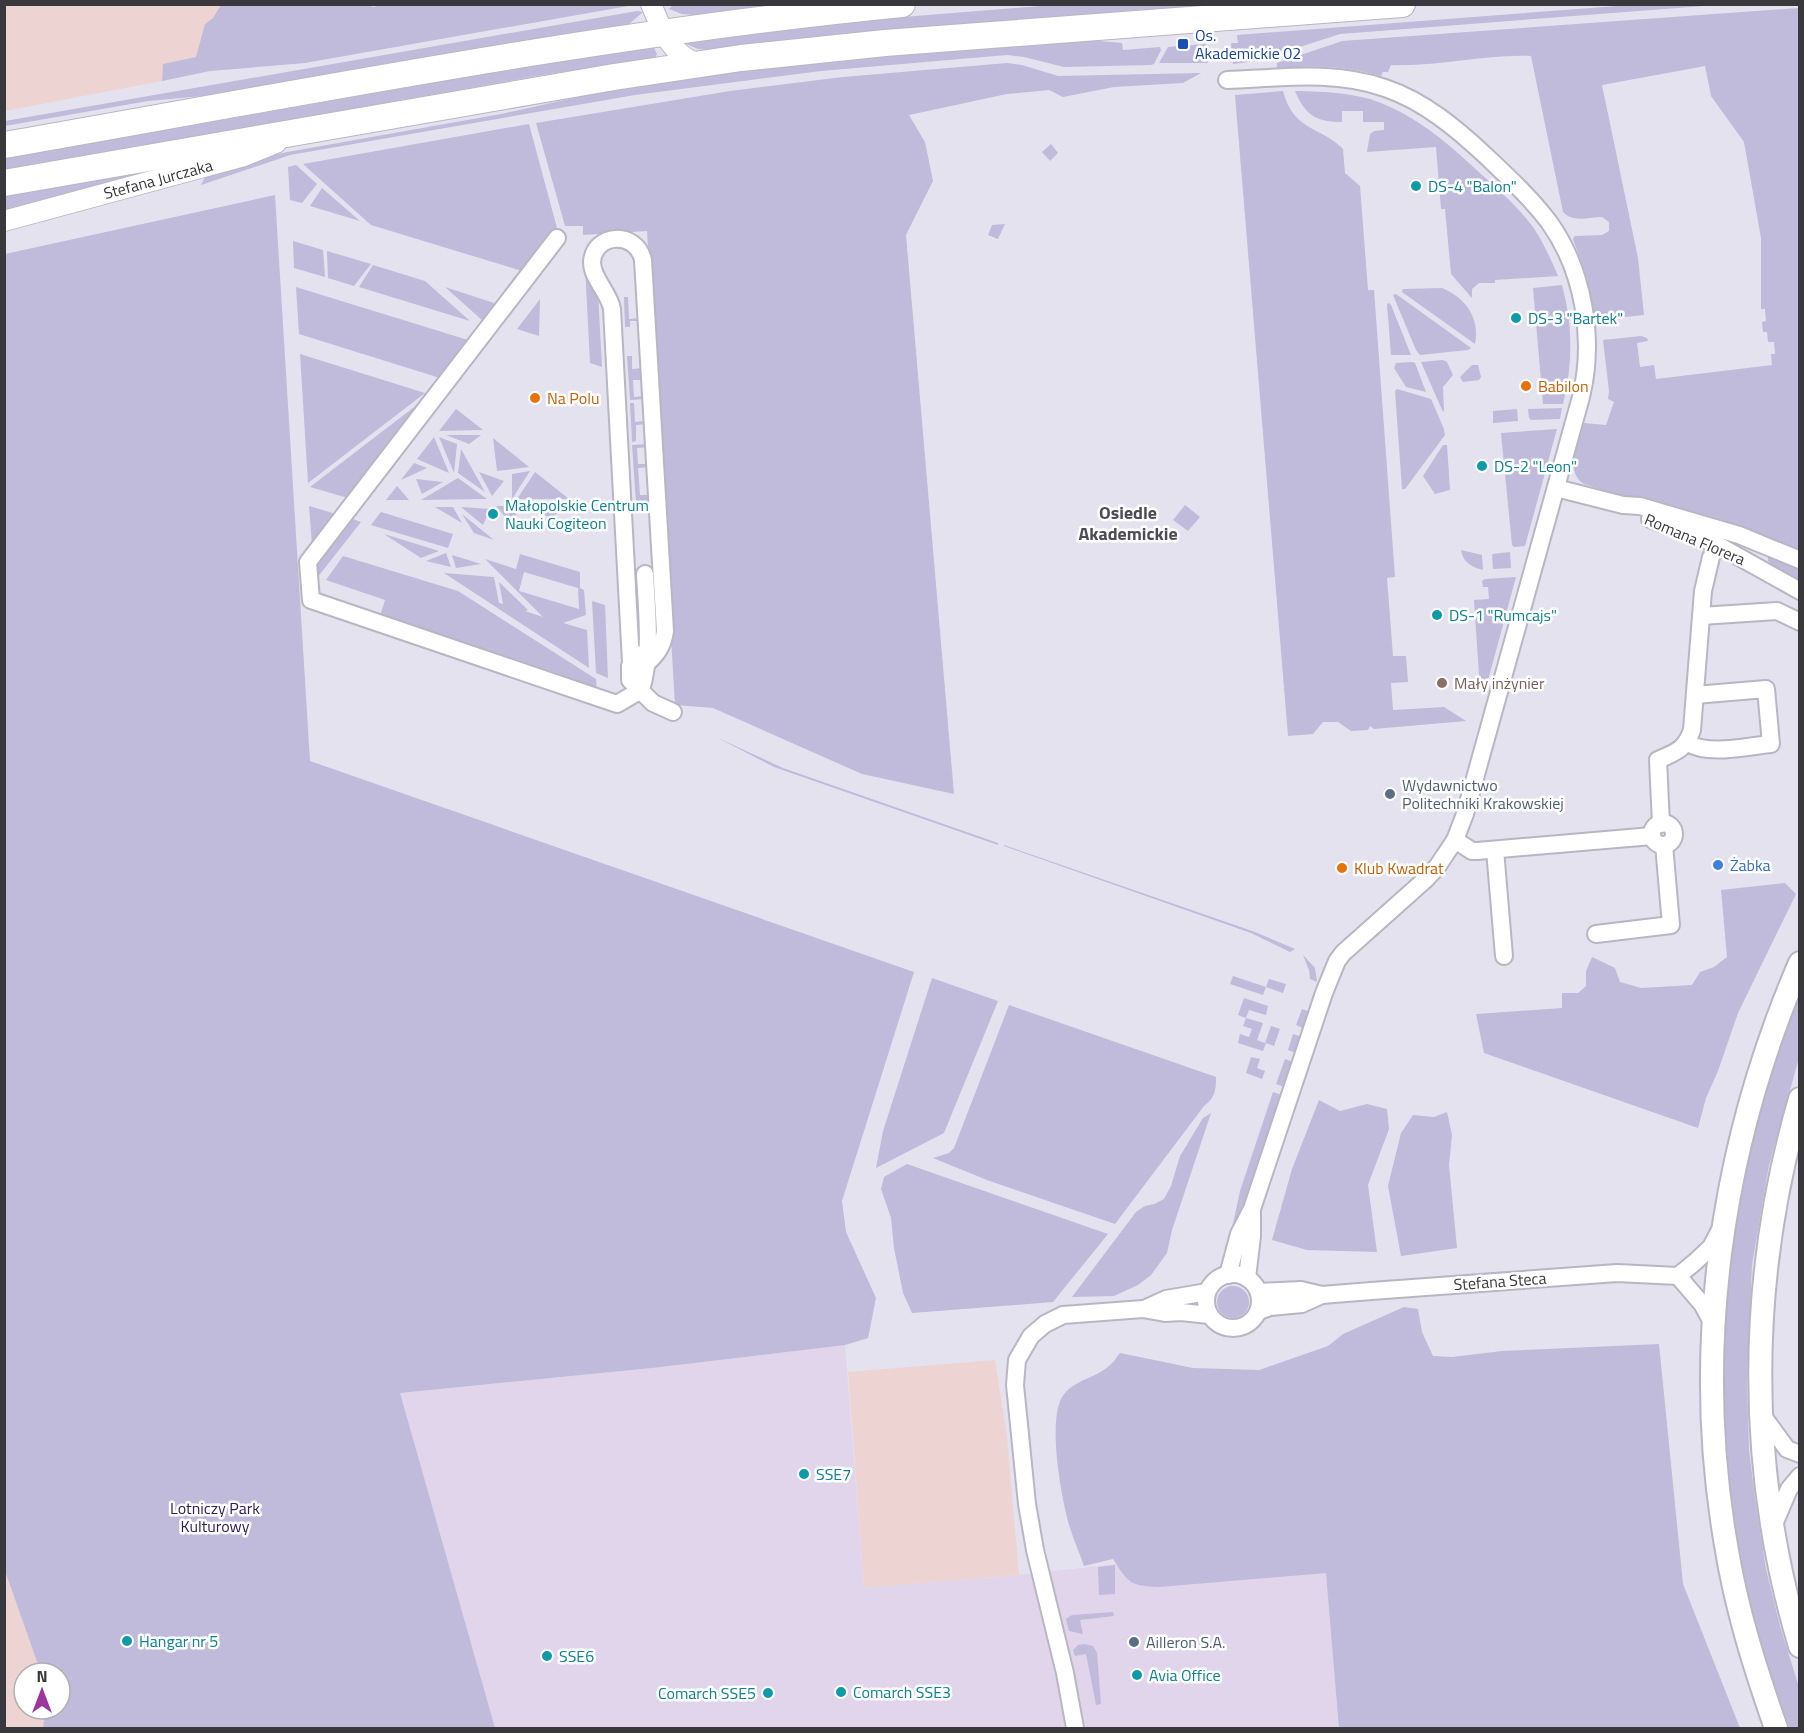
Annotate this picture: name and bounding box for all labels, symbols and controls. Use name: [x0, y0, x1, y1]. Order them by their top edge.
place label: Os. Akademickie 02: [1195, 23, 1301, 65]
marker: Os. Akademickie 02: [1176, 37, 1190, 51]
street label: Stefana Jurczaka: [101, 153, 215, 205]
place label: DS-4 "Balon": [1428, 174, 1517, 198]
marker: DS-4 "Balon": [1409, 179, 1423, 193]
place label: DS-3 "Bartek": [1528, 306, 1623, 330]
marker: DS-3 "Bartek": [1509, 311, 1523, 325]
place label: Babilon: [1538, 374, 1589, 398]
marker: Babilon: [1519, 379, 1533, 393]
place label: Na Polu: [547, 386, 599, 410]
marker: Na Polu: [528, 391, 542, 405]
place label: DS-2 "Leon": [1494, 454, 1577, 478]
marker: DS-2 "Leon": [1475, 459, 1489, 473]
place label: Małopolskie Centrum Nauki Cogiteon: [505, 493, 649, 535]
district label: Osiedle Akademickie: [1078, 499, 1178, 547]
marker: Małopolskie Centrum Nauki Cogiteon: [486, 507, 500, 521]
street label: Romana Florera: [1641, 507, 1749, 571]
place label: DS-1 "Rumcajs": [1449, 603, 1557, 627]
marker: DS-1 "Rumcajs": [1430, 608, 1444, 622]
place label: Mały inżynier: [1454, 671, 1545, 695]
marker: Mały inżynier: [1435, 676, 1449, 690]
place label: Wydawnictwo Politechniki Krakowskiej: [1402, 773, 1564, 815]
marker: Wydawnictwo Politechniki Krakowskiej: [1383, 787, 1397, 801]
place label: Żabka: [1730, 853, 1771, 877]
place label: Klub Kwadrat: [1354, 856, 1444, 880]
marker: Żabka: [1711, 858, 1725, 872]
marker: Klub Kwadrat: [1335, 861, 1349, 875]
street label: Stefana Steca: [1453, 1266, 1547, 1296]
place label: SSE7: [816, 1462, 851, 1486]
marker: SSE7: [797, 1467, 811, 1481]
park label: Lotniczy Park Kulturowy: [170, 1496, 260, 1538]
place label: Hangar nr 5: [139, 1629, 218, 1653]
place label: Ailleron S.A.: [1146, 1630, 1226, 1654]
marker: Hangar nr 5: [120, 1634, 134, 1648]
marker: Ailleron S.A.: [1127, 1635, 1141, 1649]
place label: SSE6: [559, 1644, 594, 1668]
marker: SSE6: [540, 1649, 554, 1663]
north arrow: [12, 1661, 72, 1721]
place label: Avia Office: [1149, 1663, 1221, 1687]
text: N: [36, 1664, 48, 1688]
marker: Avia Office: [1130, 1668, 1144, 1682]
place label: Comarch SSE3: [853, 1680, 951, 1704]
place label: Comarch SSE5: [658, 1681, 756, 1705]
marker: Comarch SSE3: [834, 1685, 848, 1699]
marker: Comarch SSE5: [761, 1686, 775, 1700]

